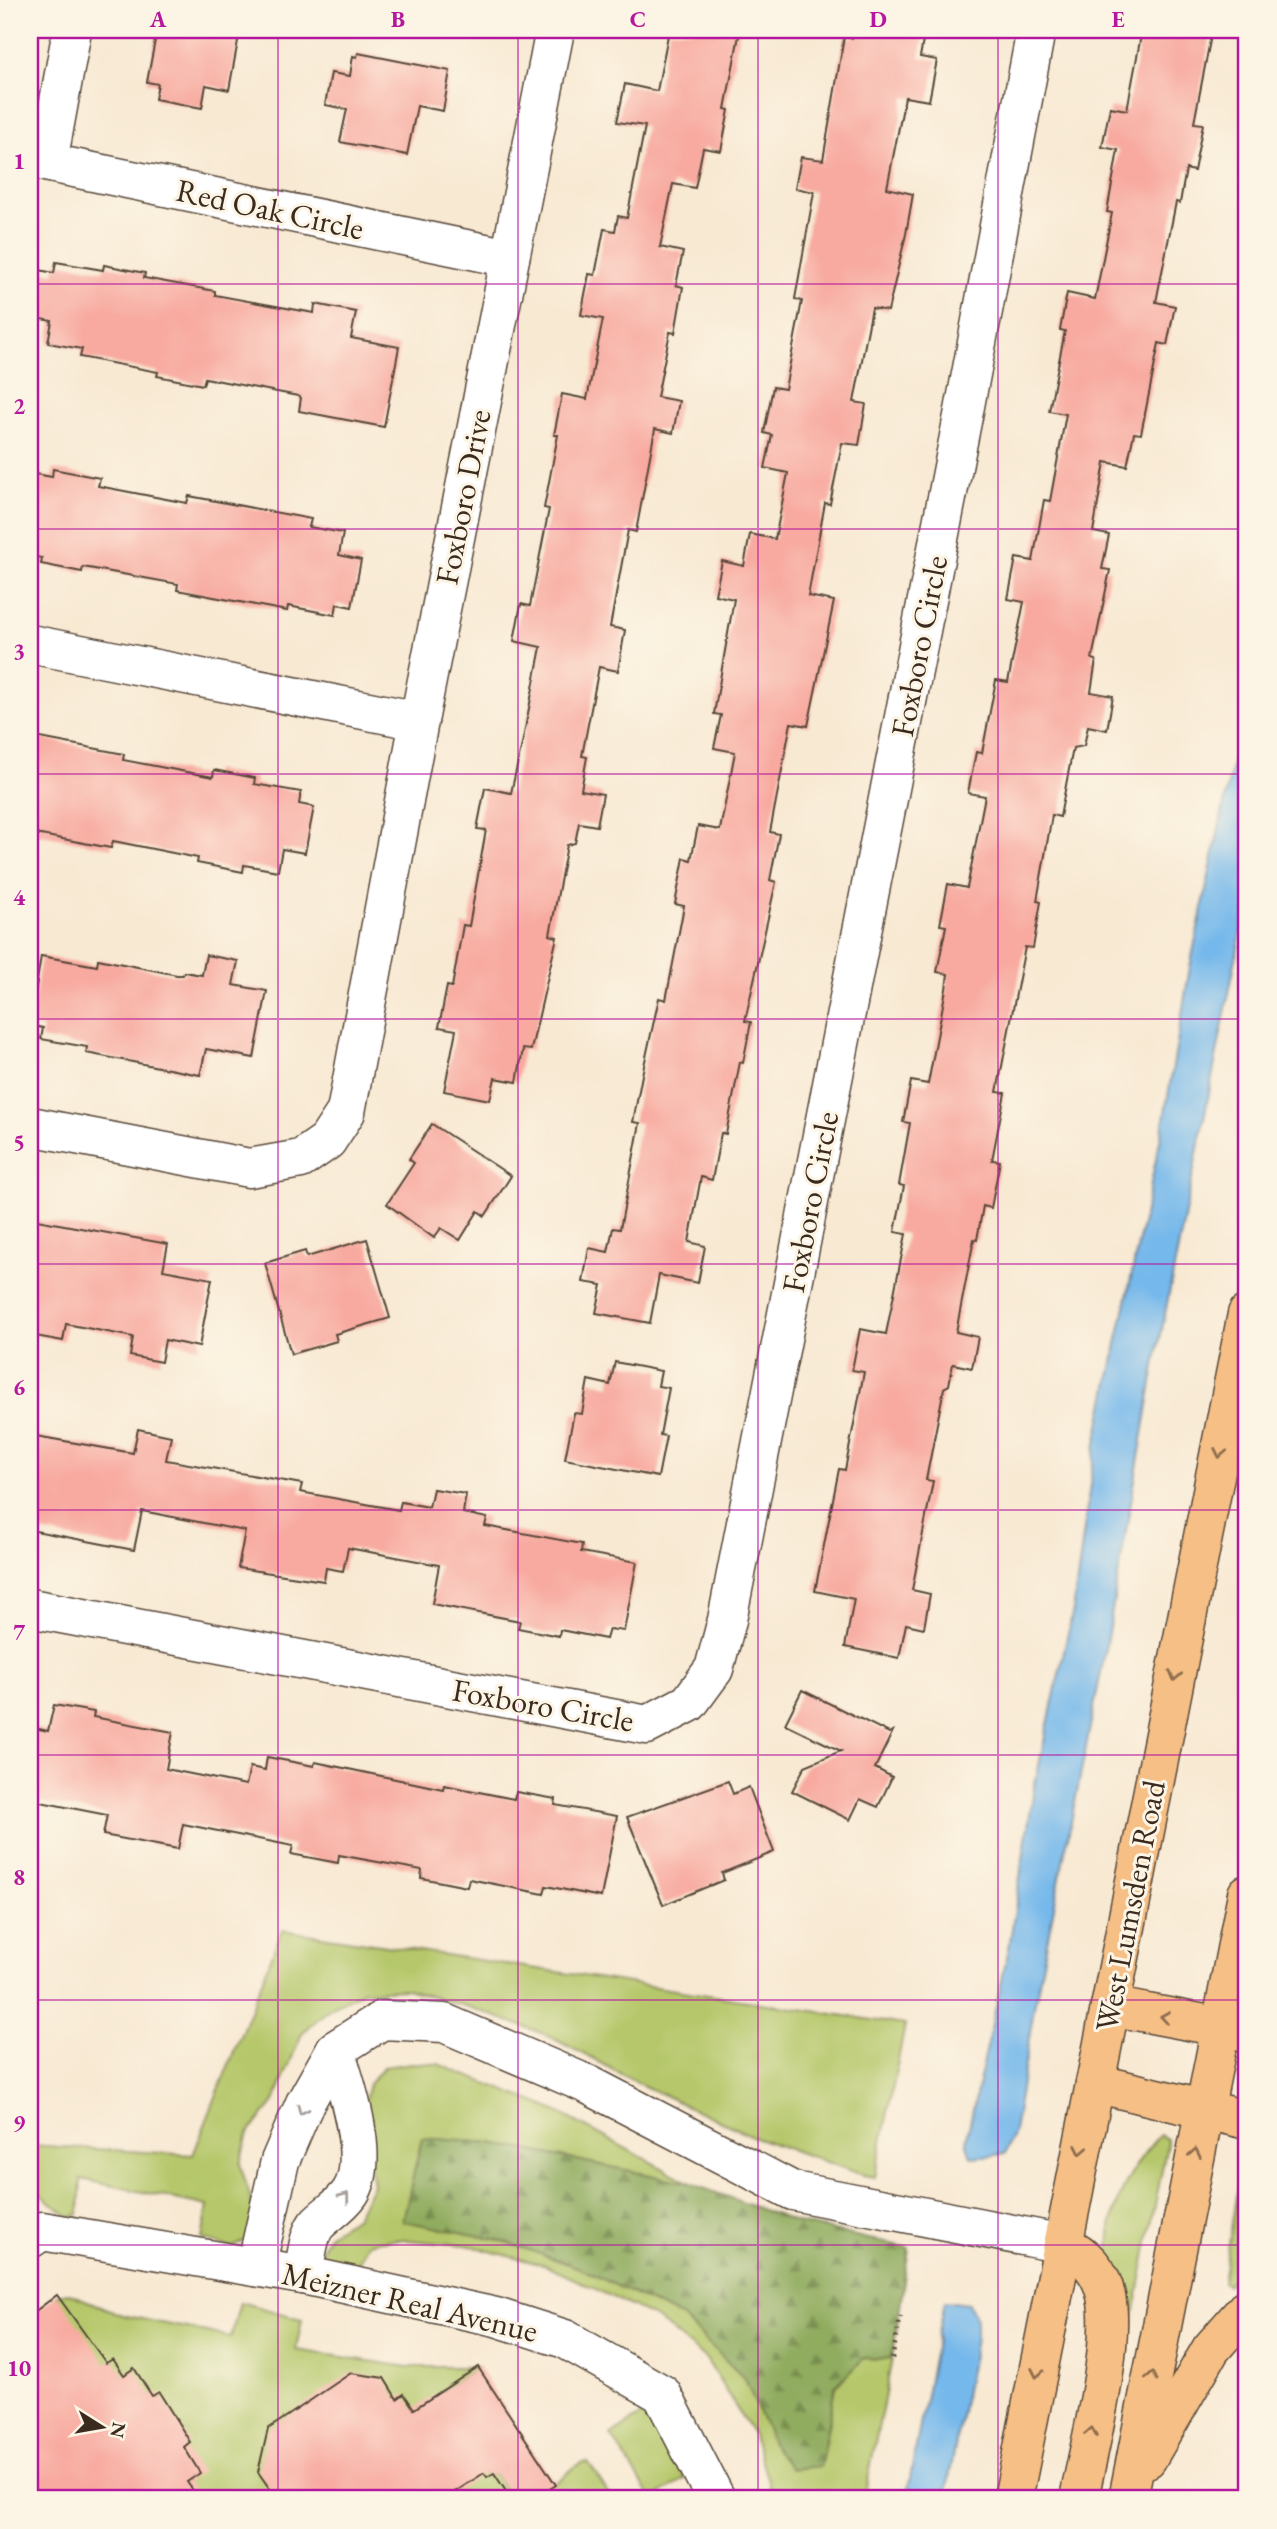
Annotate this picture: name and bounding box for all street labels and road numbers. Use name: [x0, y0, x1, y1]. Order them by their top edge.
street label: Red Oak Circle: [172, 169, 368, 249]
street label: Foxboro Drive: [425, 406, 501, 588]
street label: Foxboro Circle: [881, 552, 957, 740]
street label: Foxboro Circle: [772, 1108, 848, 1296]
street label: Foxboro Circle: [449, 1668, 637, 1742]
street label: West Lumsden Road: [1085, 1776, 1175, 2035]
street label: Meizner Real Avenue: [278, 2252, 542, 2352]

